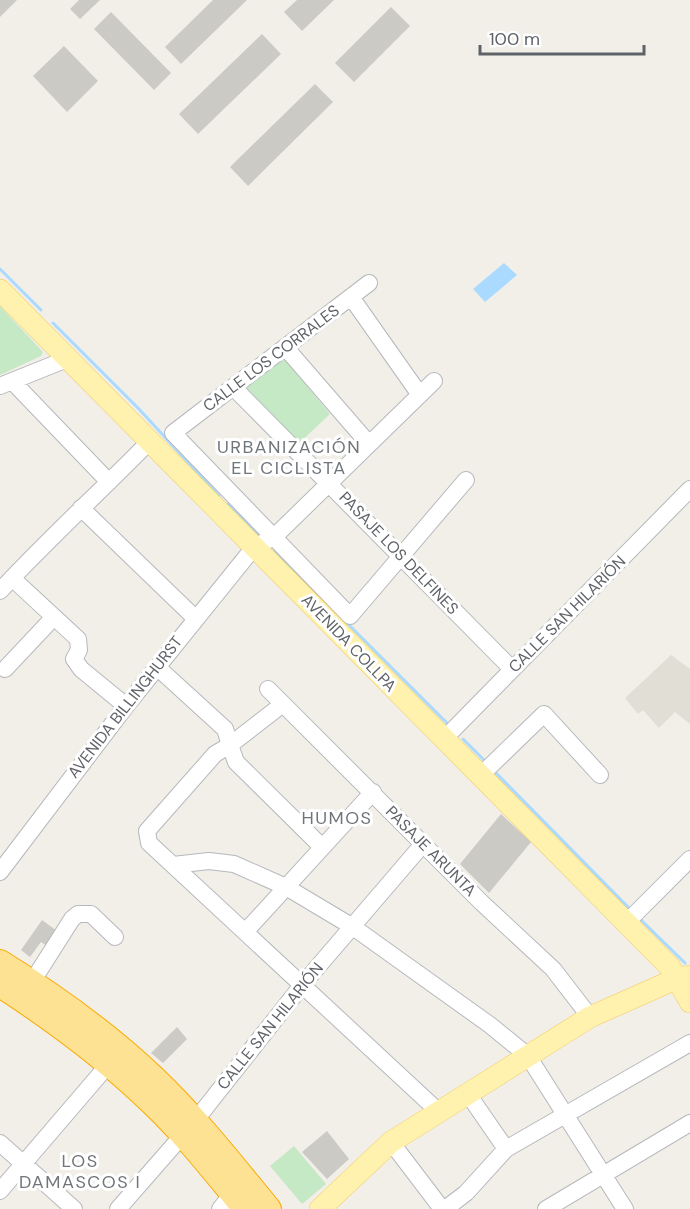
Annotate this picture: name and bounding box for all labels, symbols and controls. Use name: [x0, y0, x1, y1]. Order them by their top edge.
scale bar: [480, 18, 644, 56]
text: 100 m: [489, 27, 540, 51]
street label: CALLE LOS CORRALES: [199, 300, 343, 416]
district label: URBANIZACIÓN EL CICLISTA: [217, 435, 361, 480]
street label: PASAJE LOS DELFINES: [335, 487, 463, 619]
street label: CALLE SAN HILARIÓN: [504, 551, 630, 677]
street label: AVENIDA COLLPA: [297, 590, 401, 697]
street label: AVENIDA BILLINGHURST: [63, 632, 187, 782]
street label: PASAJE ARUNTA: [381, 801, 481, 901]
district label: HUMOS: [301, 806, 373, 830]
street label: CALLE SAN HILARIÓN: [212, 958, 328, 1094]
district label: LOS DAMASCOS I: [19, 1149, 141, 1194]

